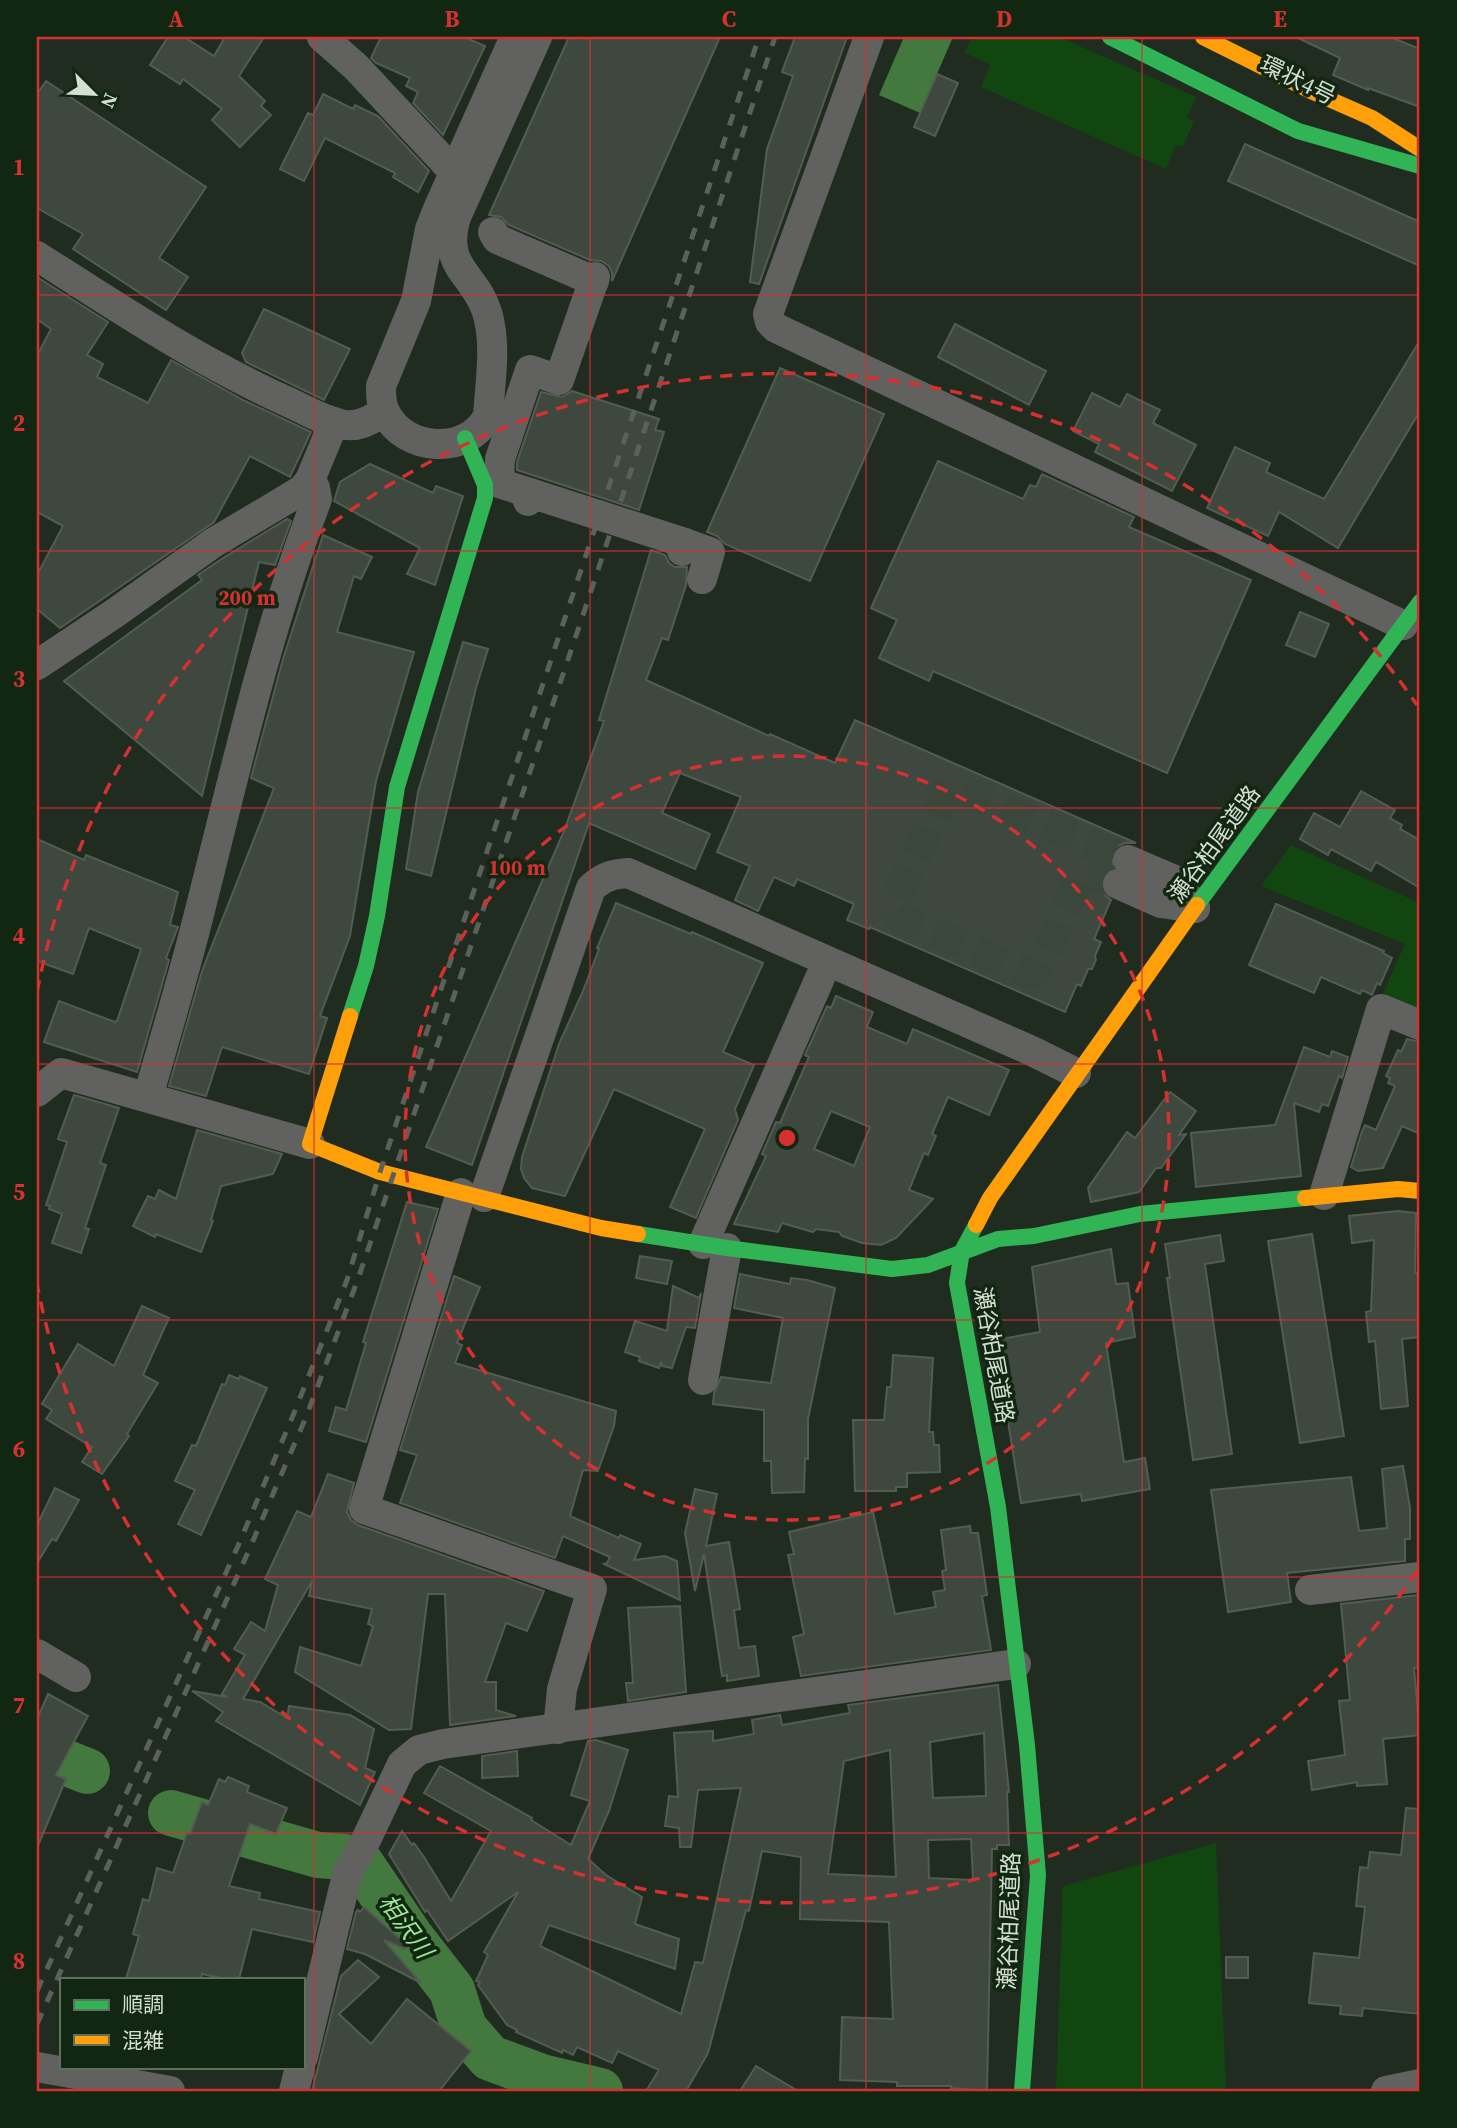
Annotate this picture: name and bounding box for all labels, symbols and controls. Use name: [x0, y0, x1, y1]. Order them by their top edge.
text: A: [168, 3, 184, 35]
text: B: [445, 3, 460, 35]
text: C: [722, 3, 736, 35]
text: D: [996, 3, 1012, 35]
text: E: [1273, 3, 1287, 35]
street label: 環状4号: [1255, 48, 1341, 112]
north arrow: [60, 60, 130, 130]
text: N: [95, 89, 124, 113]
text: 1: [13, 151, 25, 183]
text: 2: [13, 407, 25, 439]
text: 200 m: [218, 583, 276, 612]
text: 3: [13, 663, 25, 695]
street label: 瀬谷柏尾道路: [1160, 779, 1268, 909]
text: 100 m: [488, 853, 546, 882]
text: 4: [13, 920, 25, 952]
centre of rings: [775, 1126, 799, 1150]
text: 5: [13, 1176, 25, 1208]
street label: 瀬谷柏尾道路: [966, 1284, 1022, 1426]
text: 6: [13, 1433, 25, 1465]
text: 7: [13, 1689, 25, 1721]
street label: 瀬谷柏尾道路: [991, 1851, 1027, 1991]
water label: 相沢川: [371, 1887, 442, 1967]
text: 8: [13, 1945, 25, 1977]
legend: [60, 1978, 304, 2068]
text: 順調: [122, 1990, 164, 2019]
text: 混雑: [122, 2026, 164, 2055]

